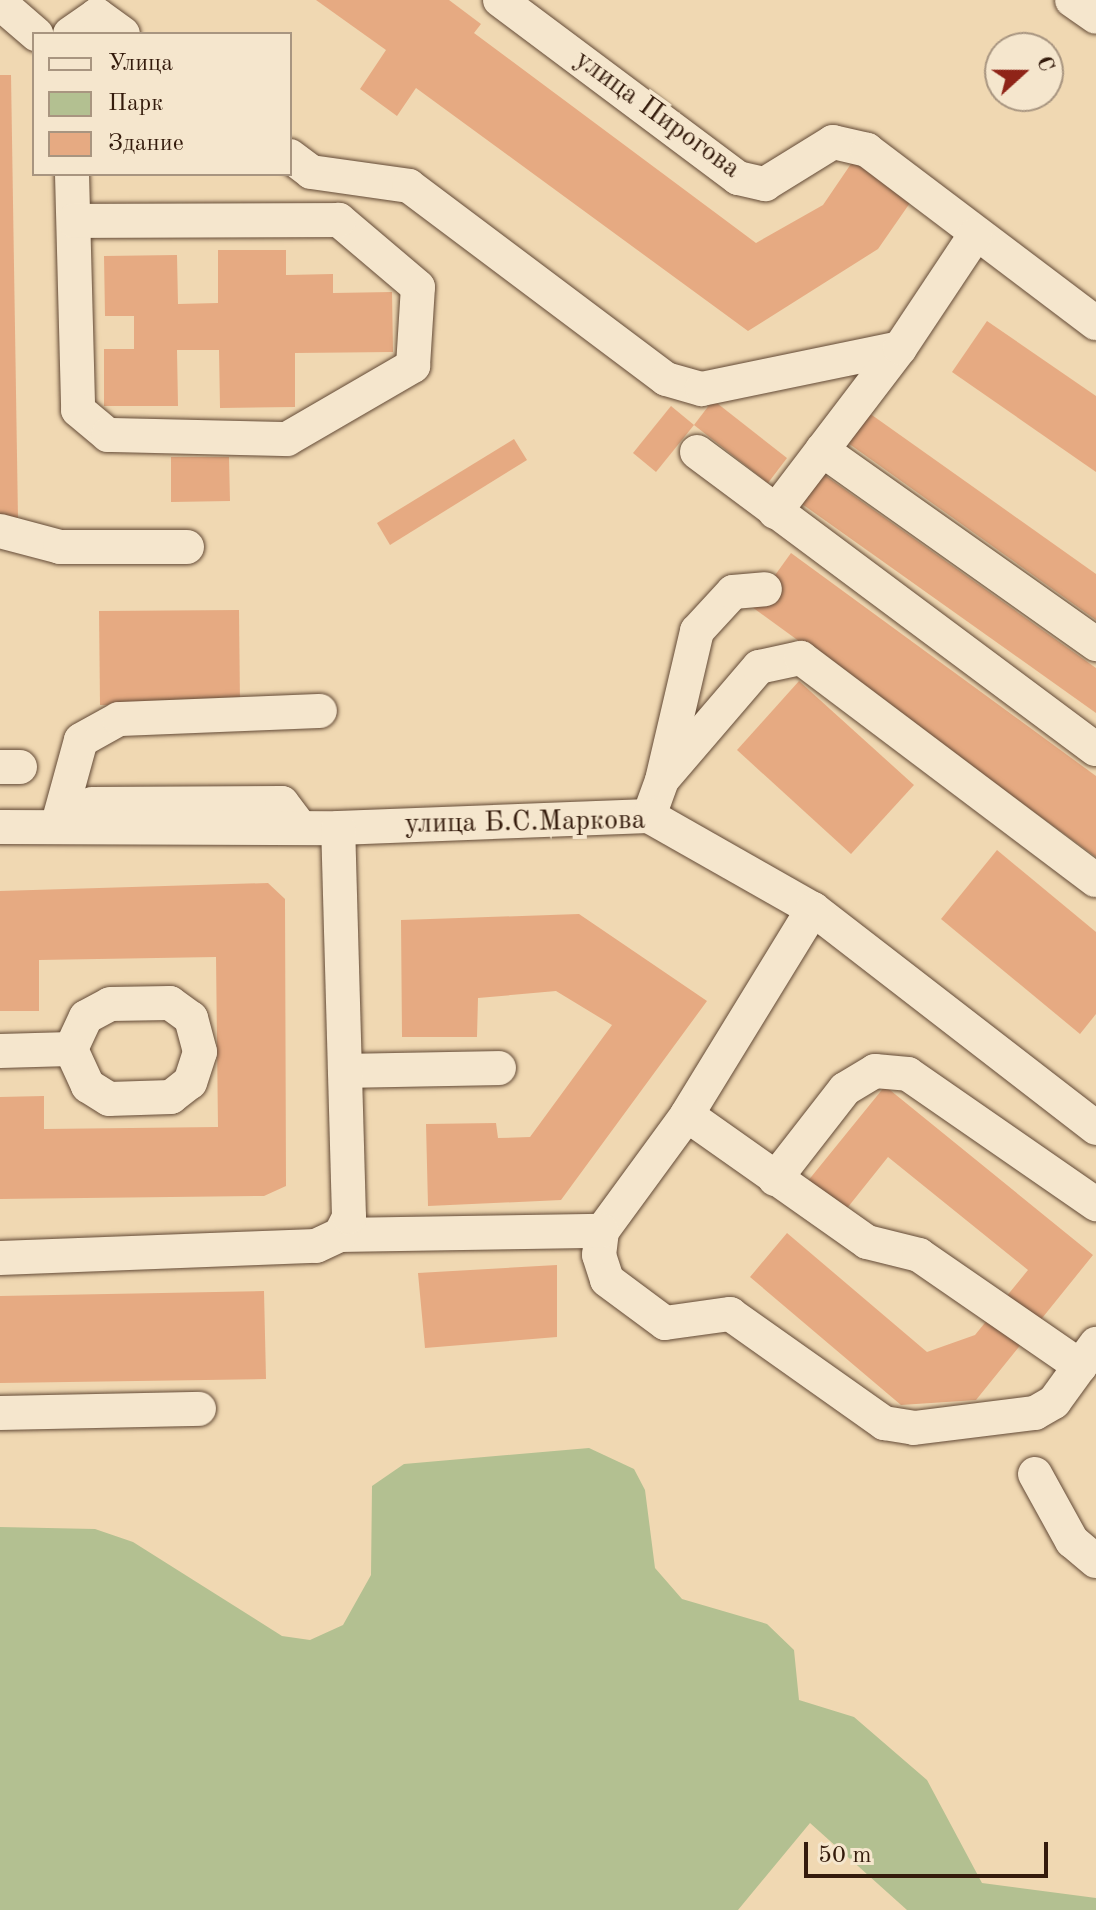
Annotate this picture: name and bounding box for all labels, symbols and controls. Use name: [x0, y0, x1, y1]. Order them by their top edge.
legend: [32, 32, 292, 176]
north arrow: [984, 32, 1064, 112]
street label: улица Пирогова: [567, 44, 747, 186]
text: Улица: [108, 52, 173, 76]
text: С: [1032, 53, 1057, 75]
text: Парк: [108, 92, 163, 116]
text: Здание: [108, 132, 184, 156]
street label: улица Б.С.Маркова: [404, 804, 646, 842]
scale bar: [808, 1826, 1052, 1876]
text: 50 m: [818, 1844, 872, 1868]

